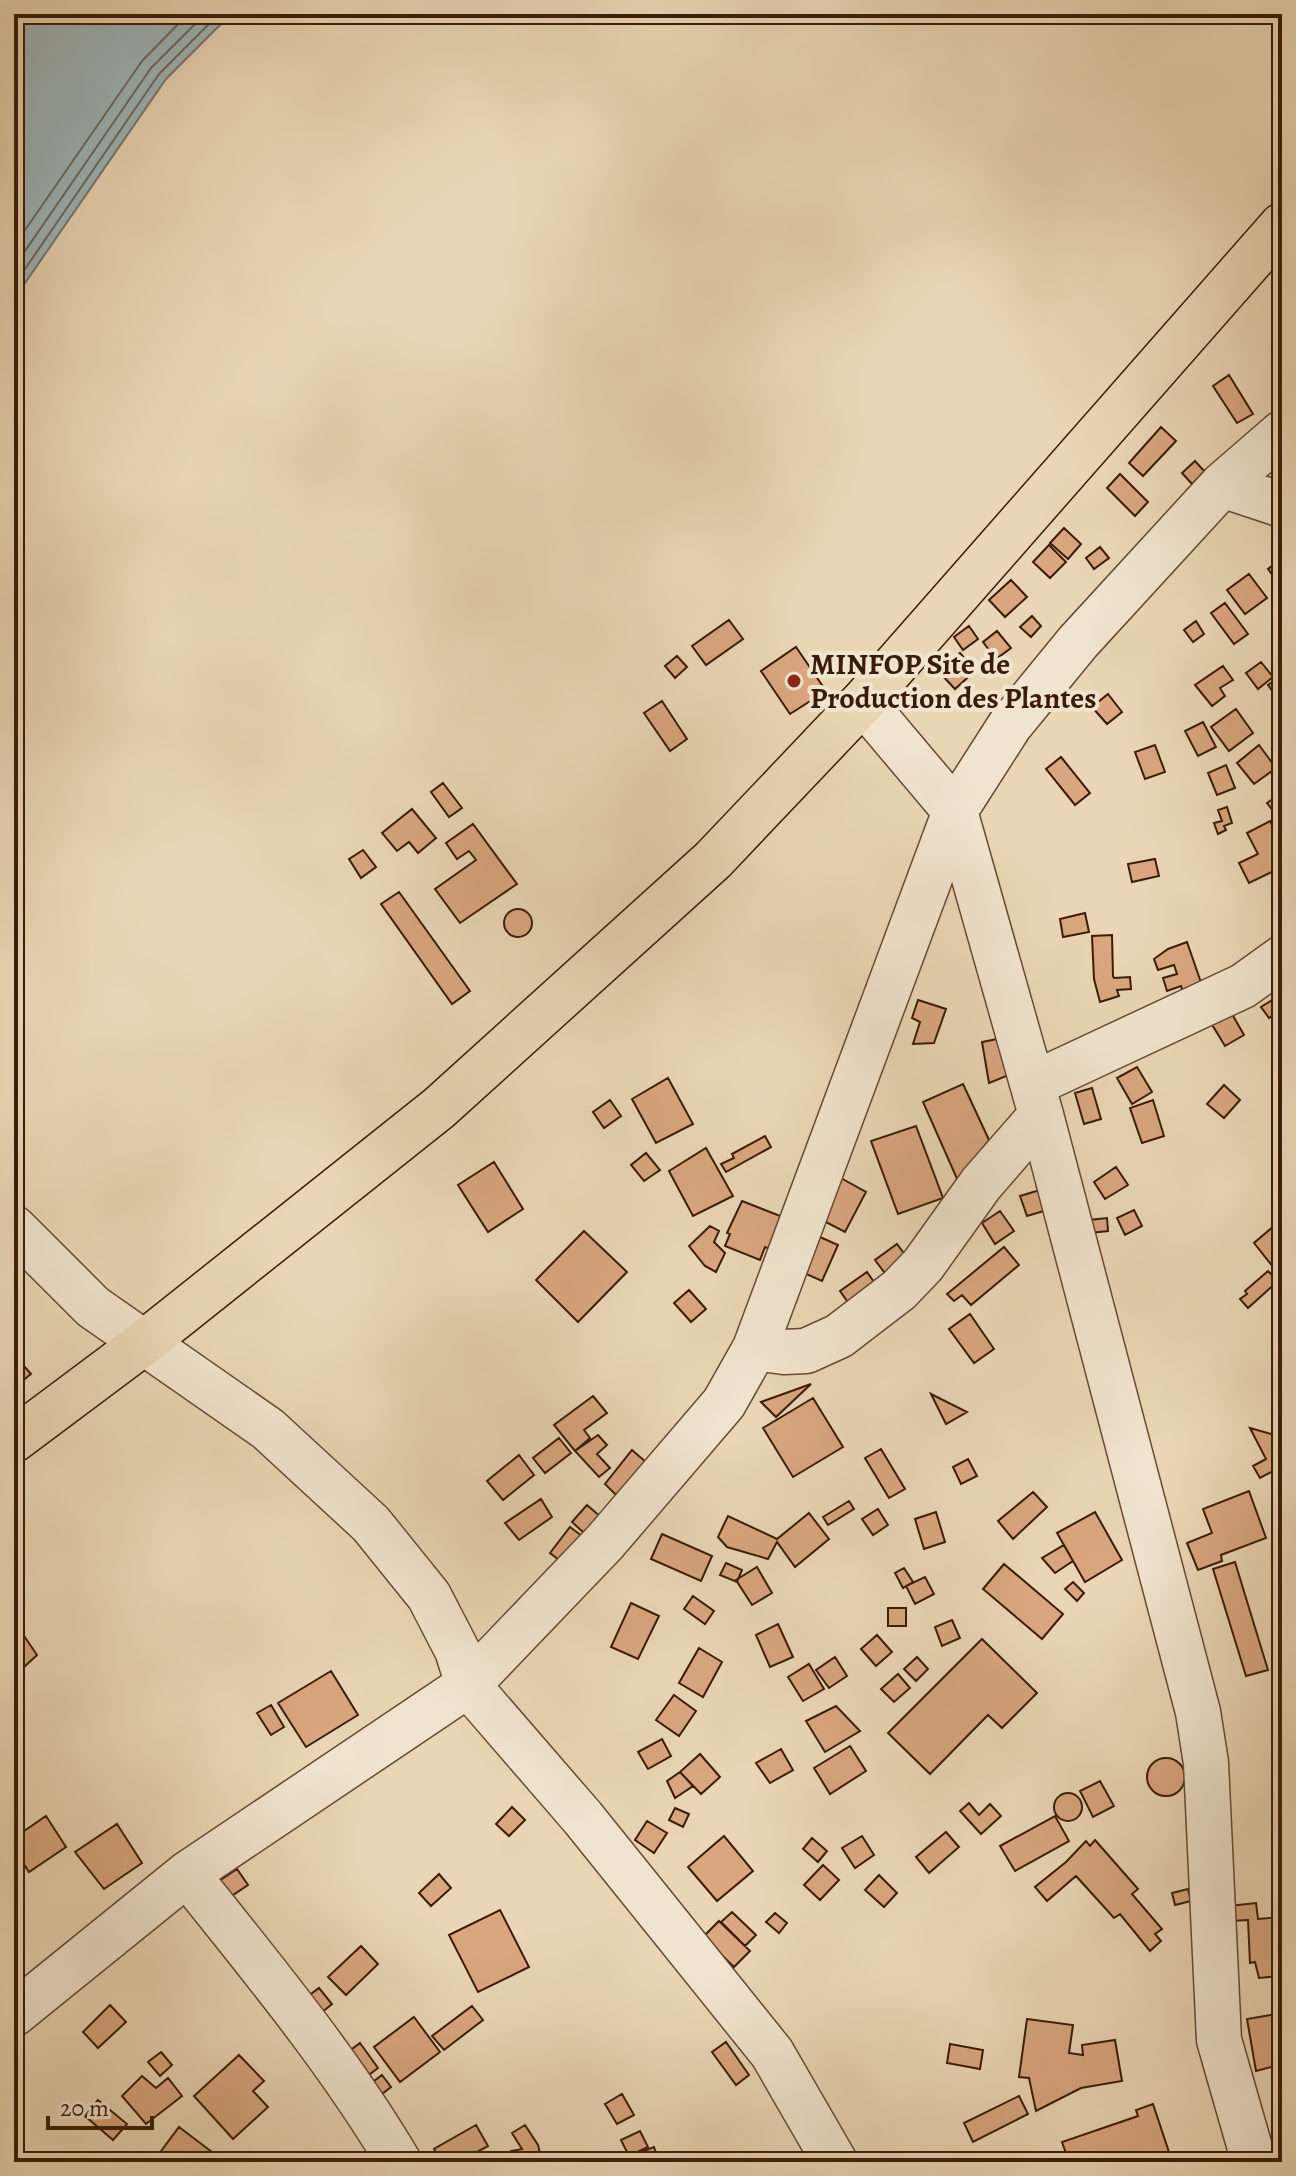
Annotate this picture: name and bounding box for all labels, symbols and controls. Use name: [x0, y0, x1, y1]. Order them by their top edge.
place label: MINFOP Site de Production des Plantes: [810, 644, 1096, 718]
marker: MINFOP Site de Production des Plantes: [785, 672, 803, 690]
scale bar: [48, 2080, 152, 2130]
text: 20 m: [60, 2092, 109, 2124]

